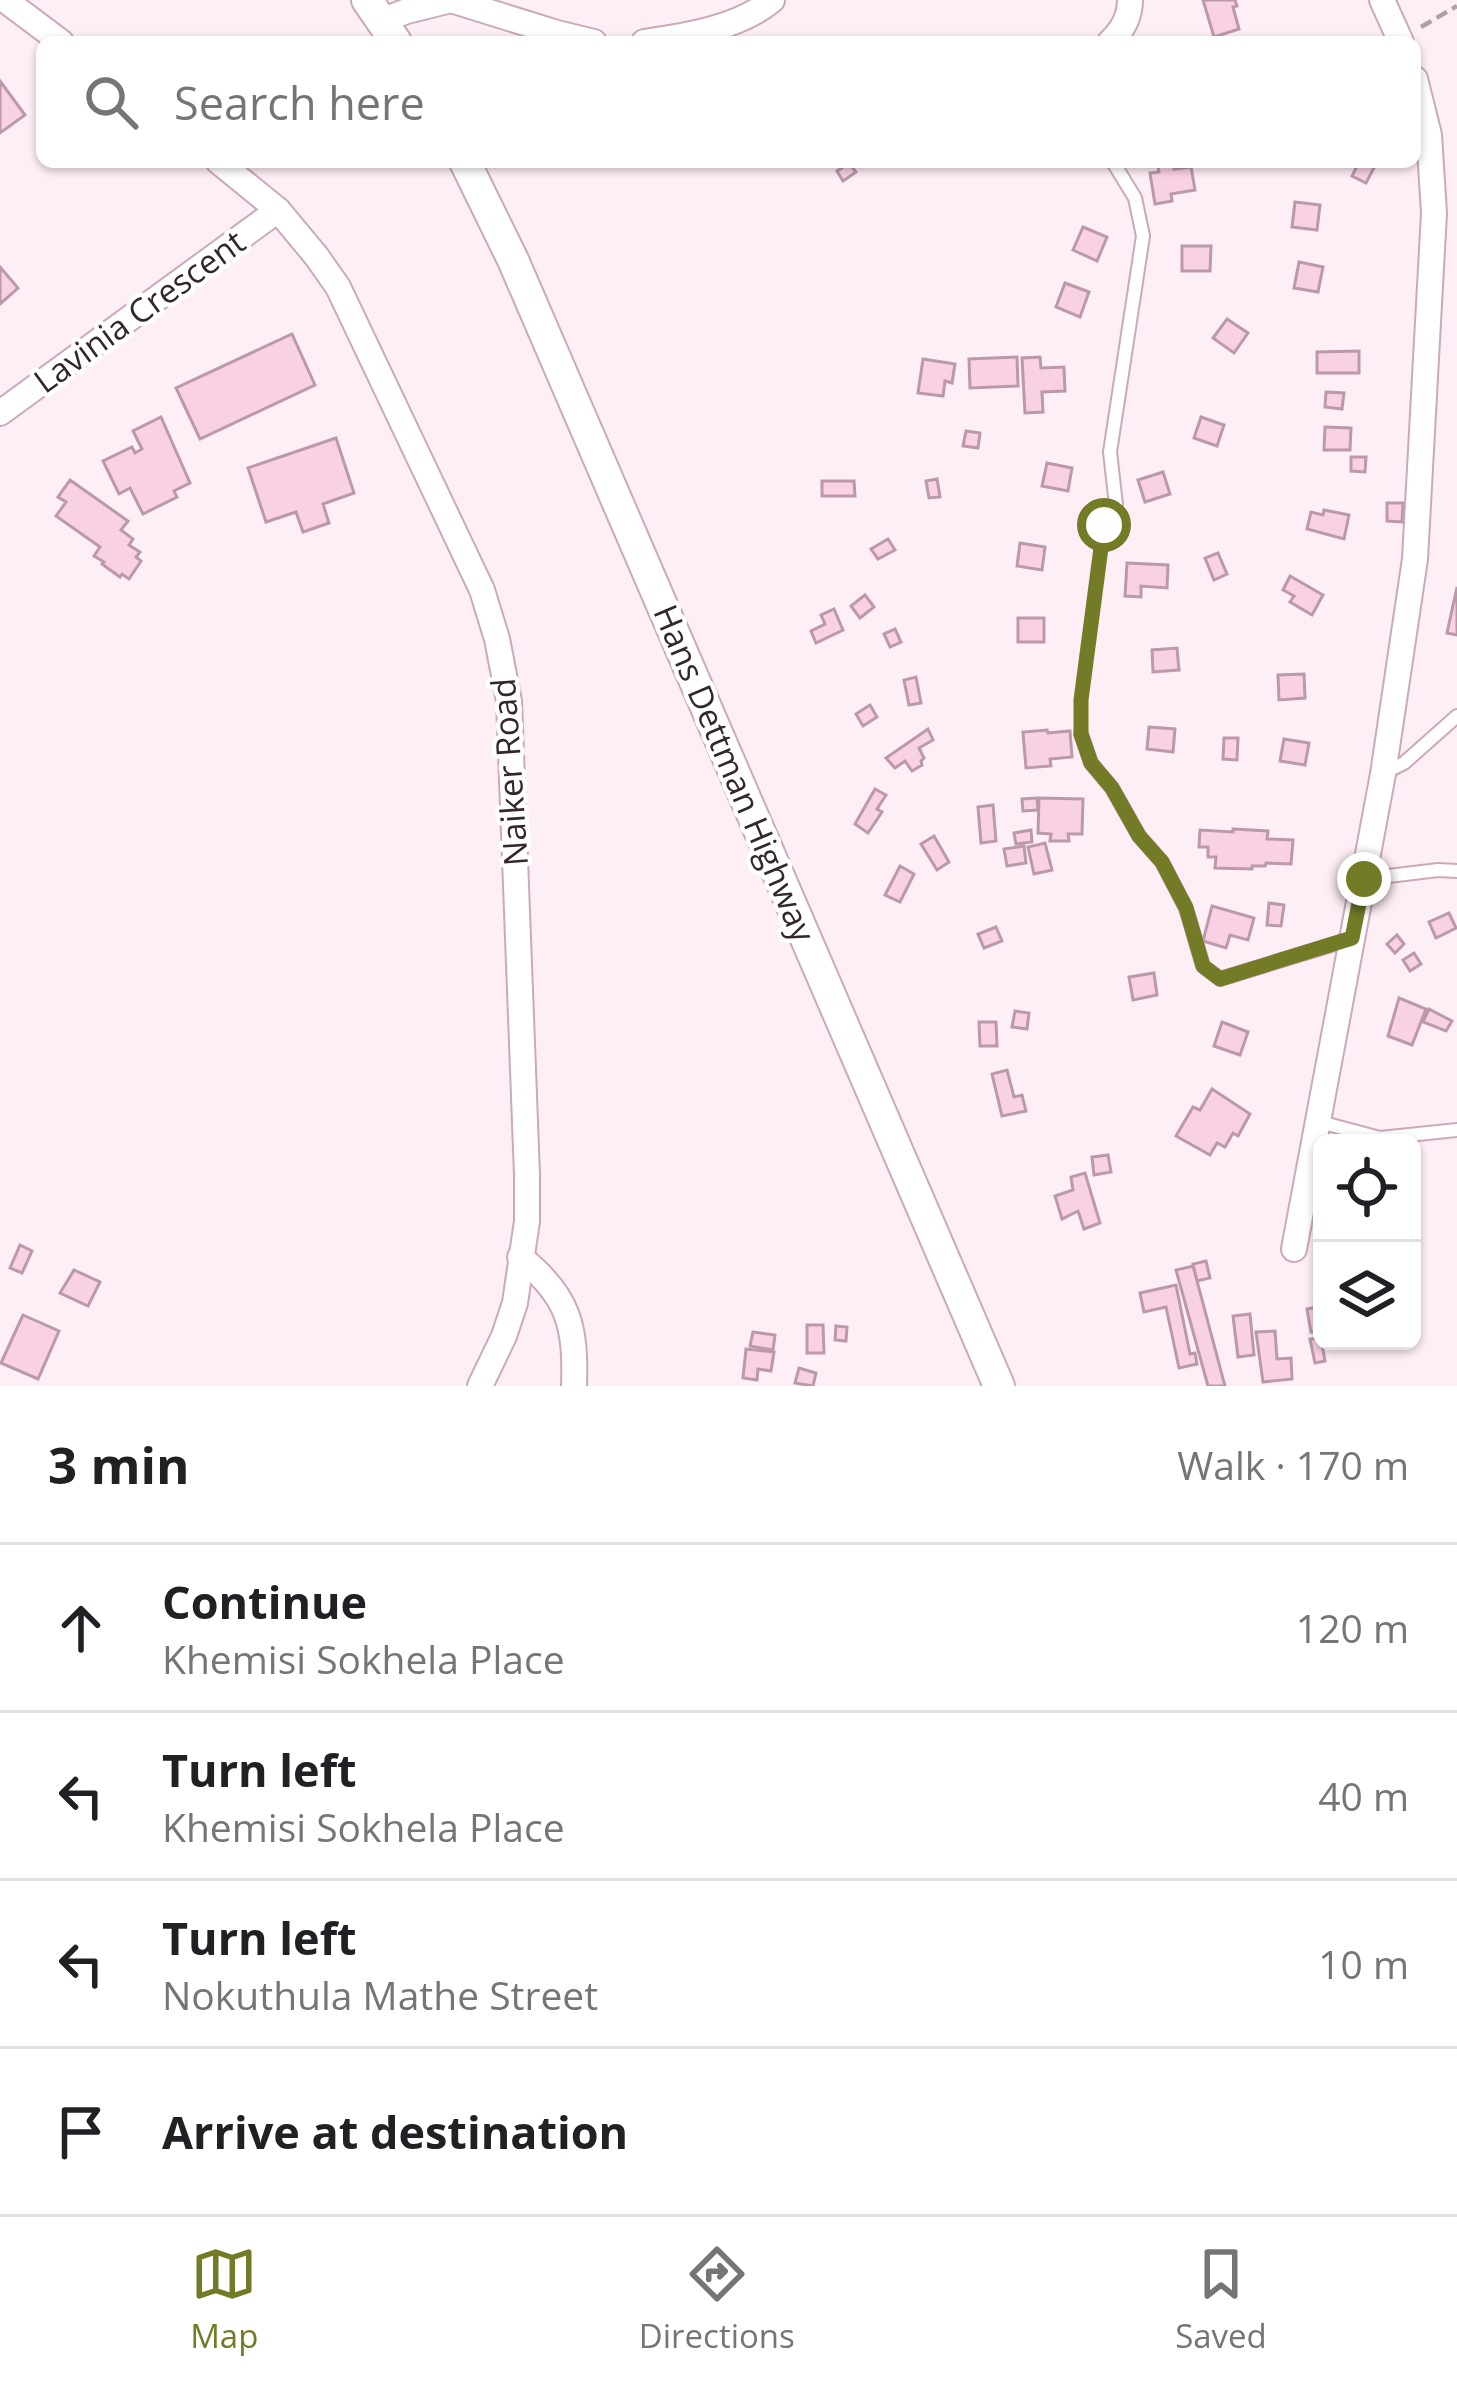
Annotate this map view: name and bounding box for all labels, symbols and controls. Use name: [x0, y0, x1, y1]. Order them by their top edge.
search box: [36, 36, 1421, 168]
icon: search: [78, 69, 144, 135]
text: Search here: [174, 72, 425, 133]
street label: Lavinia Crescent: [24, 219, 254, 403]
route start: [1077, 498, 1131, 552]
street label: Hans Dettman Highway: [644, 598, 827, 949]
street label: Naiker Road: [480, 677, 538, 867]
route end: [1337, 852, 1391, 906]
map controls: [1313, 1134, 1421, 1350]
button: locate: [1313, 1134, 1421, 1242]
button: layers: [1313, 1242, 1421, 1350]
text: 3 min: [48, 1429, 190, 1499]
text: Walk · 170 m: [1177, 1438, 1409, 1491]
text: Continue: [162, 1571, 367, 1632]
icon: ahead: [48, 1595, 114, 1661]
text: 120 m: [1296, 1601, 1409, 1654]
text: Khemisi Sokhela Place: [162, 1632, 565, 1685]
text: Turn left: [162, 1739, 357, 1800]
icon: left: [48, 1763, 114, 1829]
text: 40 m: [1318, 1769, 1409, 1822]
text: Khemisi Sokhela Place: [162, 1800, 565, 1853]
text: Turn left: [162, 1907, 357, 1968]
icon: left: [48, 1931, 114, 1997]
text: 10 m: [1318, 1937, 1409, 1990]
text: Nokuthula Mathe Street: [162, 1968, 598, 2021]
icon: arrive: [48, 2099, 114, 2165]
text: Arrive at destination: [162, 2101, 628, 2162]
tab: Map: [190, 2241, 258, 2358]
tab: Directions: [639, 2241, 795, 2358]
tab: Saved: [1175, 2241, 1267, 2358]

